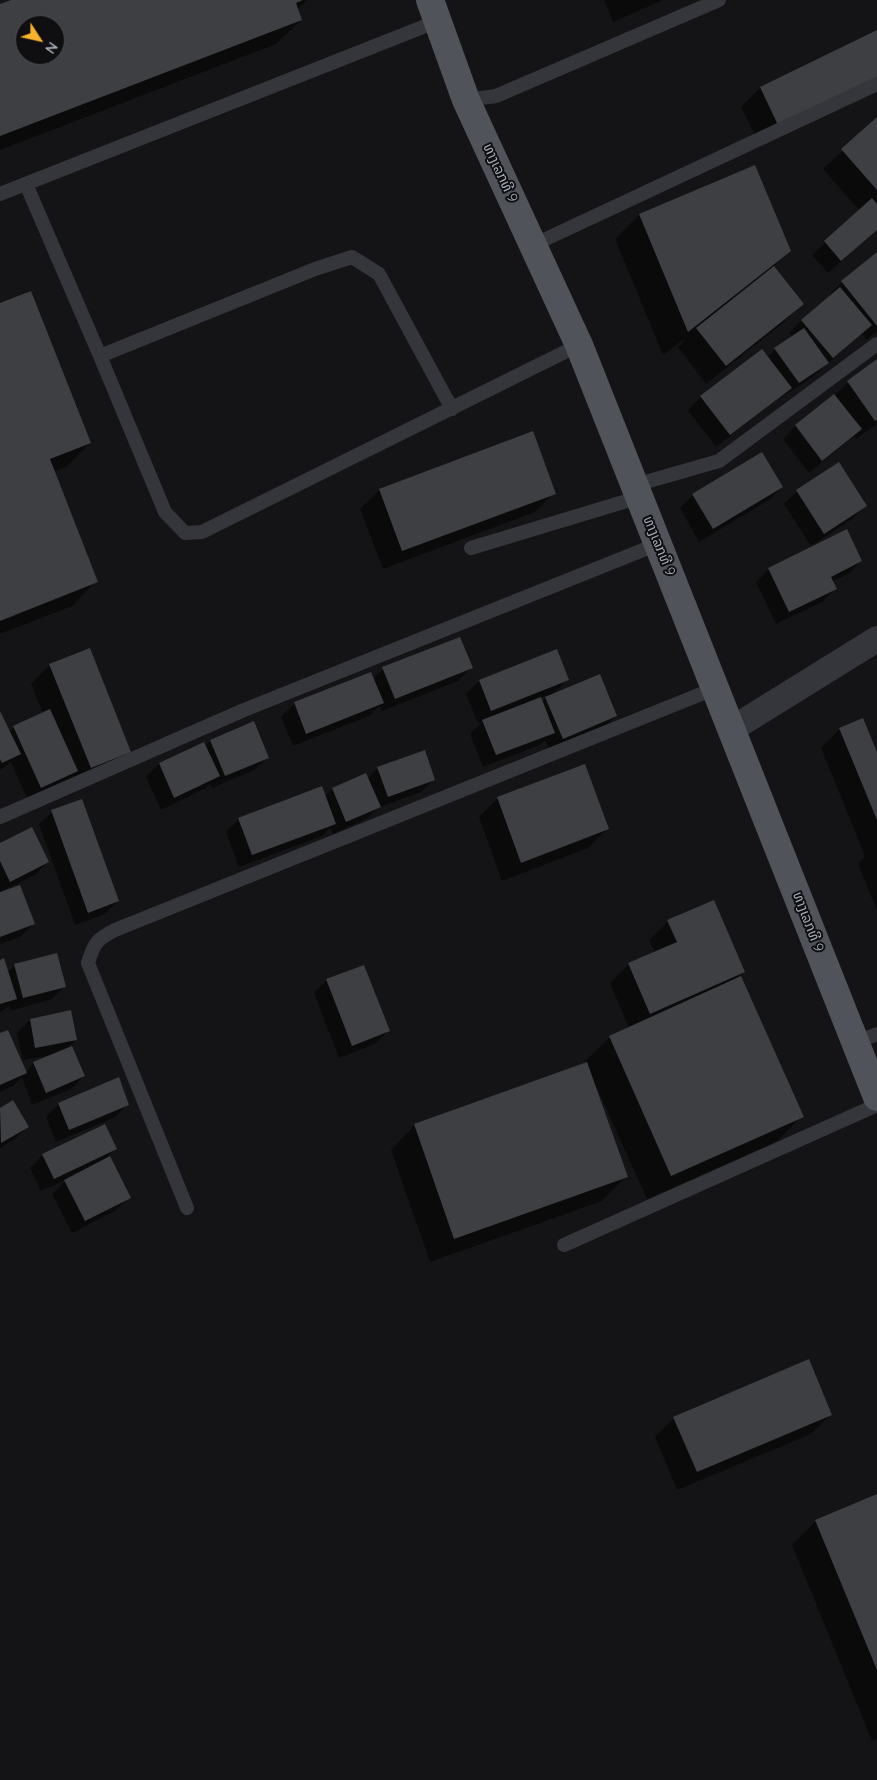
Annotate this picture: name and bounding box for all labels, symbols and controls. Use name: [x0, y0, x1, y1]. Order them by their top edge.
north arrow: [15, 15, 65, 65]
text: N: [41, 39, 62, 57]
street label: ທາງເລກທີ 9: [479, 141, 521, 205]
street label: ທາງເລກທີ 9: [639, 514, 679, 578]
street label: ທາງເລກທີ 9: [789, 890, 827, 954]

